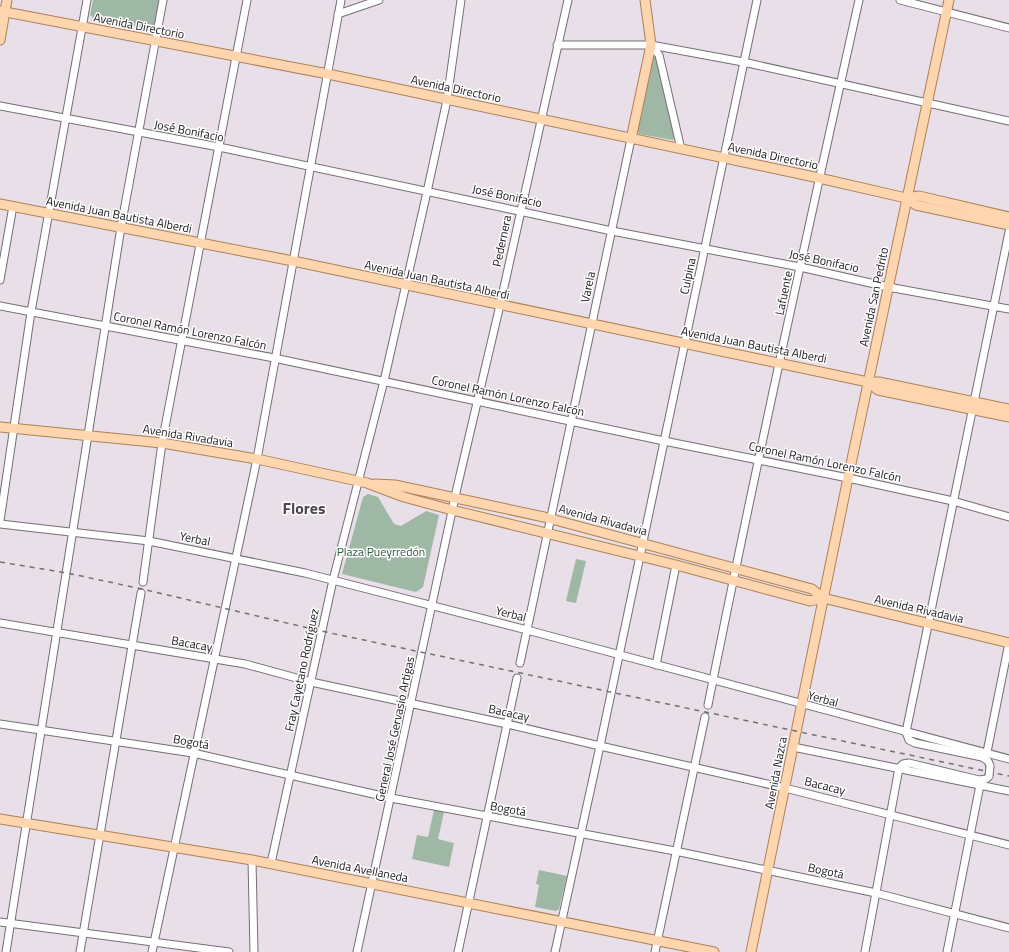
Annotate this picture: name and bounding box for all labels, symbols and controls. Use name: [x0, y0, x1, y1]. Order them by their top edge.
street label: Avenida Directorio: [92, 7, 186, 44]
street label: Avenida Directorio: [409, 70, 503, 107]
street label: José Bonifacio: [152, 114, 226, 147]
street label: Avenida Directorio: [726, 137, 820, 174]
street label: José Bonifacio: [470, 179, 544, 212]
street label: Avenida Juan Bautista Alberdi: [45, 191, 194, 238]
street label: Pedernera: [487, 213, 516, 268]
street label: José Bonifacio: [787, 244, 861, 277]
street label: Avenida San Pedrito: [854, 245, 893, 348]
street label: Avenida Juan Bautista Alberdi: [363, 255, 511, 304]
street label: Culpina: [674, 256, 701, 296]
street label: Varela: [575, 269, 600, 304]
street label: Lafuente: [770, 269, 797, 317]
street label: Coronel Ramón Lorenzo Falcón: [112, 306, 268, 355]
street label: Avenida Juan Bautista Alberdi: [680, 321, 829, 368]
street label: Coronel Ramón Lorenzo Falcón: [430, 370, 586, 421]
street label: Avenida Rivadavia: [142, 419, 235, 452]
street label: Coronel Ramón Lorenzo Falcón: [747, 436, 903, 487]
district label: Flores: [283, 496, 326, 520]
street label: Avenida Rivadavia: [557, 499, 650, 540]
street label: Yerbal: [178, 526, 212, 551]
park label: Plaza Pueyrredón: [337, 542, 425, 561]
street label: Avenida Rivadavia: [873, 589, 966, 628]
street label: Yerbal: [494, 601, 528, 626]
street label: Fray Cayetano Rodríguez: [279, 607, 324, 733]
street label: Bacacay: [170, 631, 214, 657]
street label: General José Gervasio Artigas: [370, 654, 419, 803]
street label: Yerbal: [806, 685, 841, 712]
street label: Bacacay: [487, 699, 532, 726]
street label: Bogotá: [172, 729, 211, 754]
street label: Avenida Nazca: [759, 735, 792, 811]
street label: Bacacay: [803, 771, 848, 800]
street label: Bogotá: [489, 796, 528, 821]
street label: Avenida Avellaneda: [310, 850, 410, 887]
street label: Bogotá: [806, 857, 846, 884]

